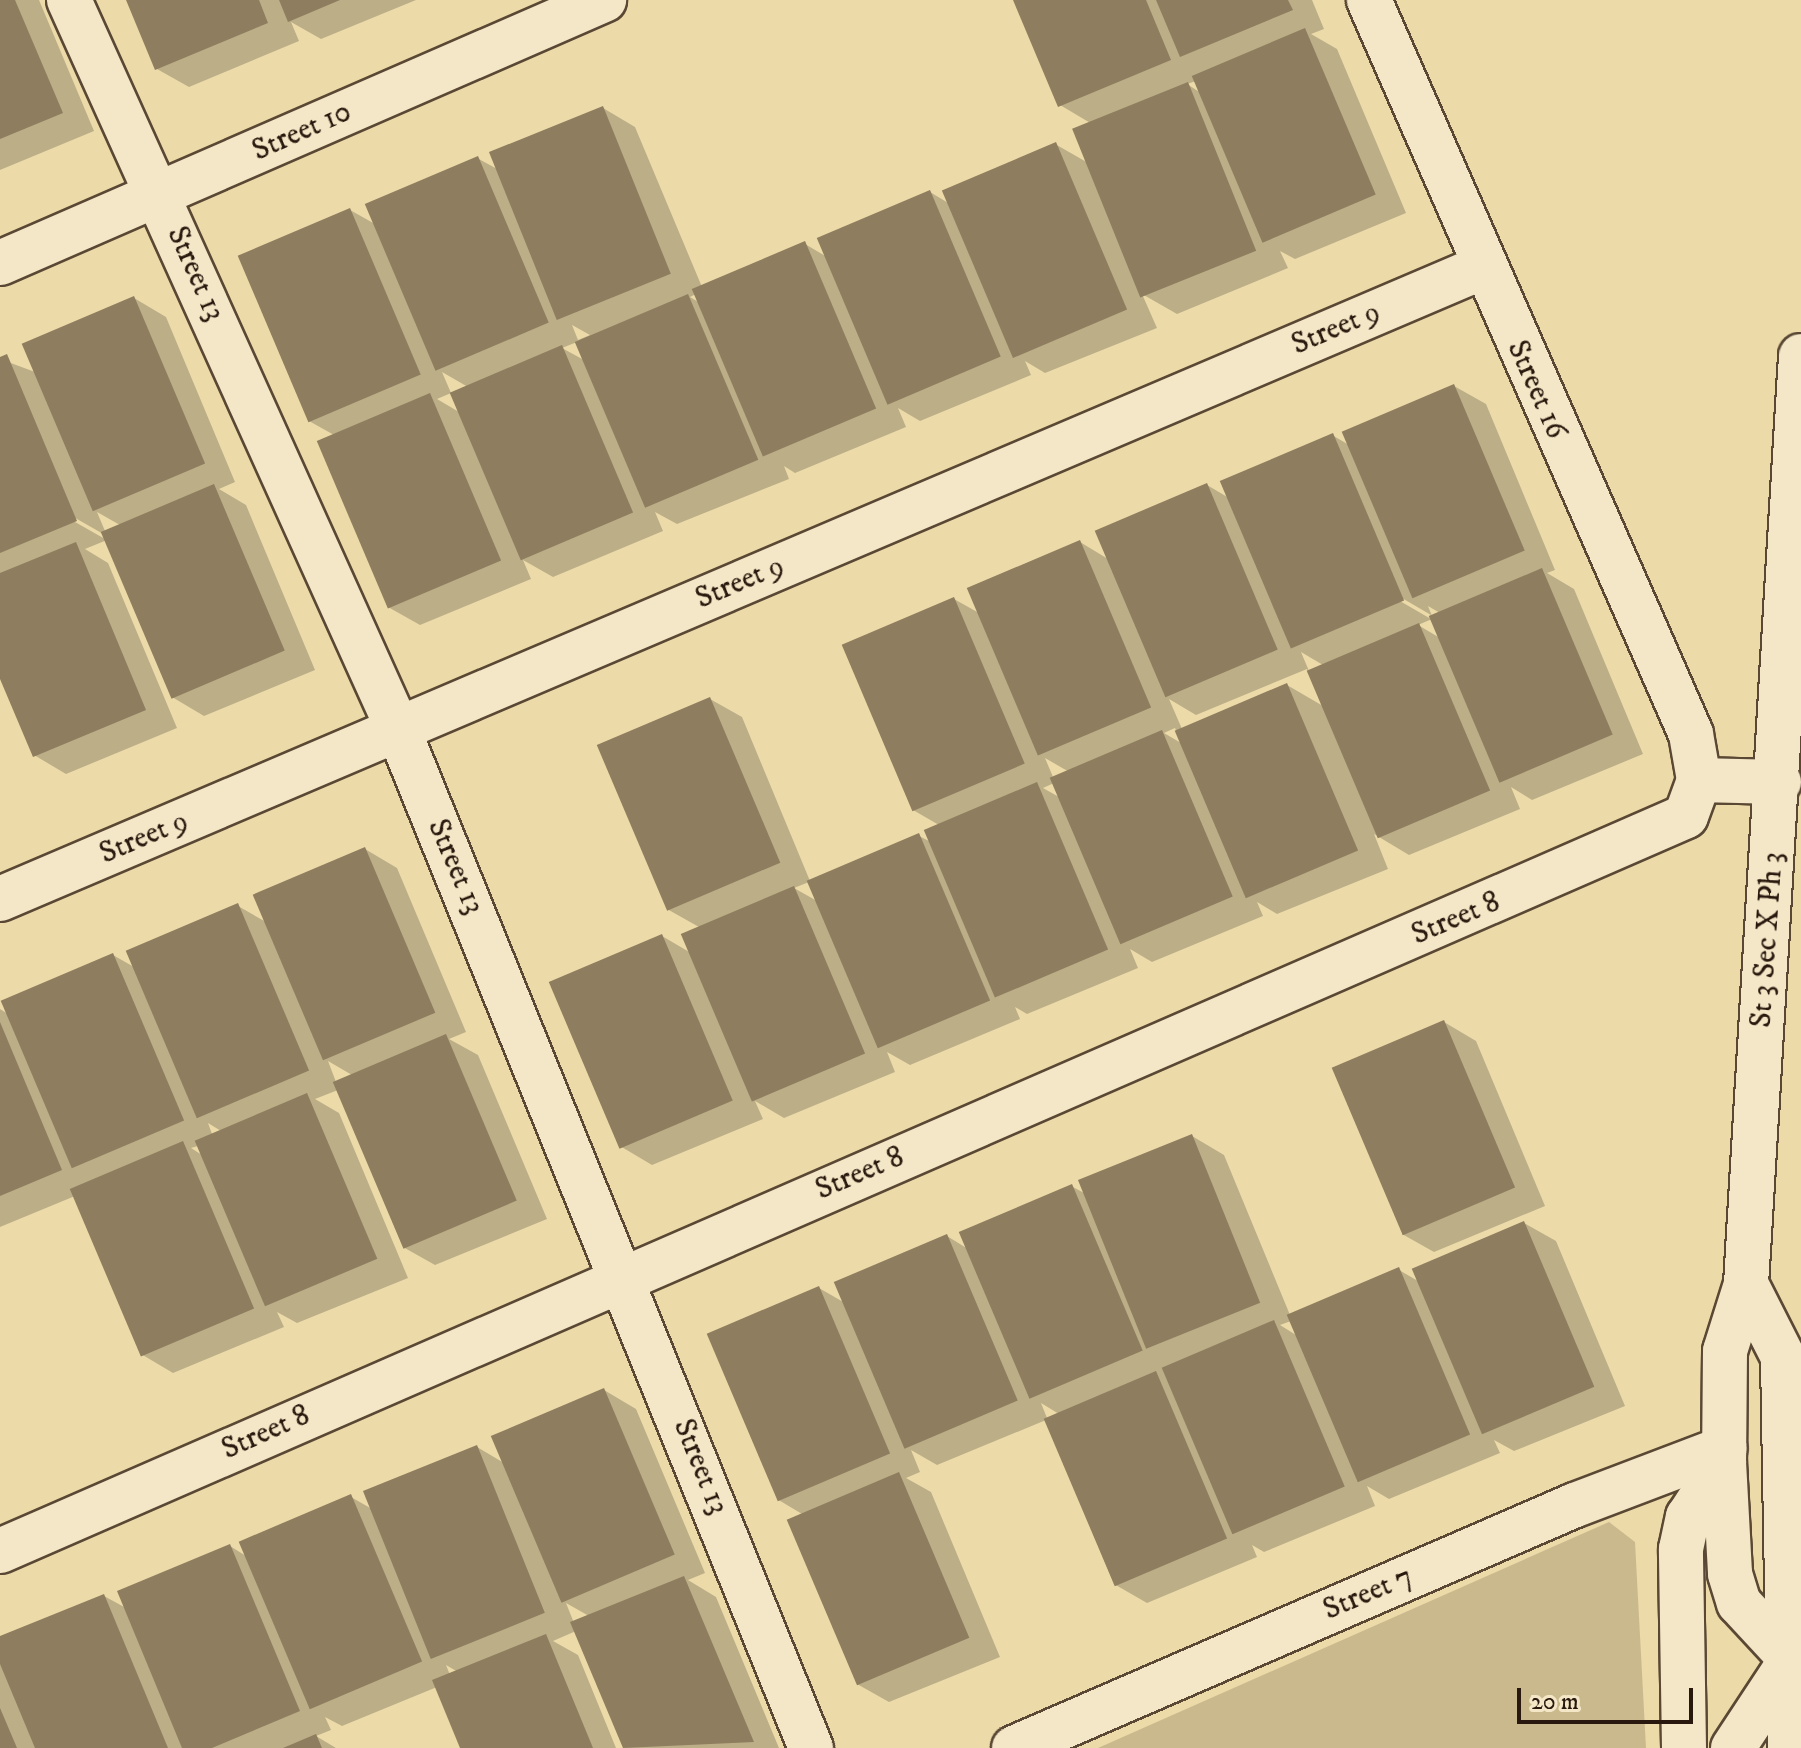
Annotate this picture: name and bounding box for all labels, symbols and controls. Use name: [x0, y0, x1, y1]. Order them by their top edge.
street label: Street 10: [247, 94, 357, 170]
street label: Street 13: [158, 221, 232, 327]
street label: Street 9: [1286, 294, 1386, 364]
street label: Street 16: [1498, 335, 1574, 445]
street label: Street 9: [690, 548, 790, 618]
street label: Street 9: [94, 803, 194, 873]
street label: Street 13: [419, 814, 491, 920]
street label: St 3 Sec X Ph 3: [1744, 851, 1792, 1029]
street label: Street 8: [1406, 884, 1506, 954]
street label: Street 8: [810, 1139, 910, 1209]
street label: Street 8: [216, 1398, 316, 1468]
street label: Street 13: [665, 1414, 735, 1520]
street label: Street 7: [1318, 1559, 1418, 1629]
scale bar: [1521, 1672, 1697, 1722]
text: 20 m: [1531, 1687, 1579, 1717]

